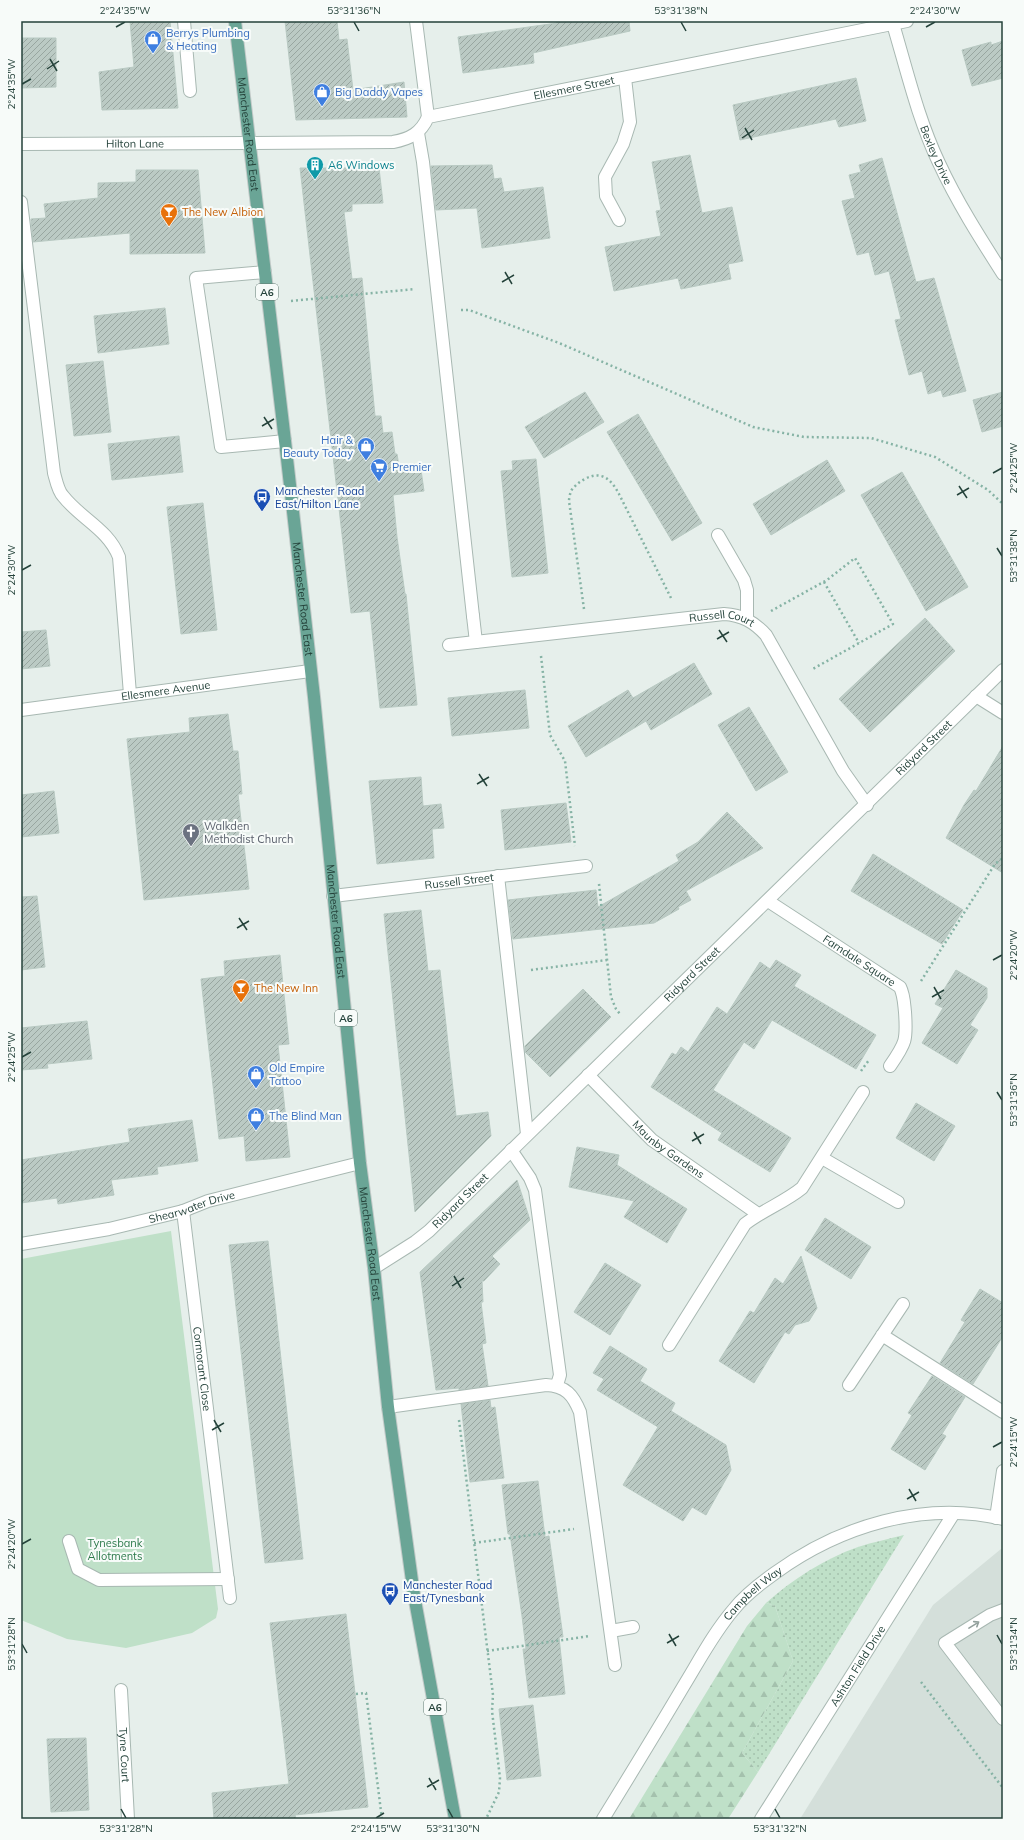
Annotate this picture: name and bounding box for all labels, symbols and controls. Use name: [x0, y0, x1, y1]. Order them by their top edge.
text: 2°24'35"W: [100, 4, 150, 17]
text: 53°31'36"N: [327, 4, 381, 17]
text: 53°31'38"N: [654, 4, 708, 17]
text: 2°24'30"W: [910, 4, 960, 17]
place label: Berrys Plumbing & Heating: [166, 26, 250, 53]
shop icon: Berrys Plumbing & Heating: [143, 29, 163, 54]
text: 2°24'35"W: [5, 59, 18, 109]
street label: Ellesmere Street: [532, 73, 616, 103]
street label: Manchester Road East: [235, 76, 262, 192]
shop icon: Big Daddy Vapes: [312, 82, 332, 107]
place label: Big Daddy Vapes: [335, 85, 423, 99]
street label: Bexley Drive: [917, 123, 955, 187]
street label: Hilton Lane: [106, 136, 164, 151]
building icon: A6 Windows: [305, 155, 325, 180]
place label: A6 Windows: [328, 158, 395, 172]
bar icon: The New Albion: [159, 202, 179, 227]
place label: The New Albion: [182, 205, 263, 219]
road number: A6: [256, 284, 278, 300]
place label: Hair & Beauty Today: [283, 433, 354, 460]
shop icon: Hair & Beauty Today: [356, 436, 376, 461]
text: 2°24'25"W: [1007, 443, 1020, 493]
supermarket icon: Premier: [369, 457, 389, 482]
place label: Premier: [392, 460, 431, 474]
place label: Manchester Road East/Hilton Lane: [275, 484, 364, 511]
bus stop icon: Manchester Road East/Hilton Lane: [252, 487, 272, 512]
text: 53°31'38"N: [1007, 529, 1020, 583]
street label: Manchester Road East: [289, 541, 316, 657]
text: 2°24'30"W: [5, 545, 18, 595]
street label: Russell Court: [688, 607, 758, 630]
street label: Ellesmere Avenue: [120, 678, 211, 703]
street label: Ridyard Street: [893, 717, 955, 778]
place label: Walkden Methodist Church: [204, 819, 293, 846]
church icon: Walkden Methodist Church: [181, 822, 201, 847]
street label: Manchester Road East: [324, 864, 349, 979]
street label: Russell Street: [424, 870, 495, 892]
text: 2°24'20"W: [1007, 930, 1020, 980]
street label: Farndale Square: [820, 932, 898, 989]
street label: Ridyard Street: [661, 943, 723, 1005]
bar icon: The New Inn: [231, 978, 251, 1003]
place label: The New Inn: [254, 981, 318, 995]
road number: A6: [335, 1010, 357, 1026]
text: 2°24'25"W: [5, 1032, 18, 1082]
place label: Old Empire Tattoo: [269, 1061, 325, 1088]
shop icon: Old Empire Tattoo: [246, 1064, 266, 1089]
text: 53°31'36"N: [1007, 1073, 1020, 1127]
shop icon: The Blind Man: [246, 1106, 266, 1131]
place label: The Blind Man: [269, 1109, 342, 1123]
street label: Maunby Gardens: [630, 1117, 707, 1181]
street label: Ridyard Street: [429, 1170, 491, 1231]
street label: Manchester Road East: [356, 1186, 384, 1301]
street label: Shearwater Drive: [147, 1188, 236, 1226]
street label: Cormorant Close: [190, 1326, 214, 1412]
text: 2°24'15"W: [1007, 1417, 1020, 1467]
text: 2°24'20"W: [5, 1519, 18, 1569]
park label: Tynesbank Allotments: [88, 1536, 143, 1563]
street label: Campbell Way: [720, 1563, 785, 1623]
place label: Manchester Road East/Tynesbank: [403, 1578, 492, 1605]
bus stop icon: Manchester Road East/Tynesbank: [380, 1581, 400, 1606]
text: 53°31'28"N: [5, 1617, 18, 1671]
text: 53°31'34"N: [1007, 1617, 1020, 1671]
one-way arrow: [968, 1621, 980, 1629]
street label: Ashton Field Drive: [827, 1623, 888, 1709]
road number: A6: [424, 1699, 446, 1715]
street label: Tyne Court: [116, 1727, 133, 1783]
text: 53°31'28"N: [99, 1822, 153, 1835]
text: 2°24'15"W: [351, 1822, 401, 1835]
text: 53°31'30"N: [426, 1822, 480, 1835]
text: 53°31'32"N: [753, 1822, 807, 1835]

